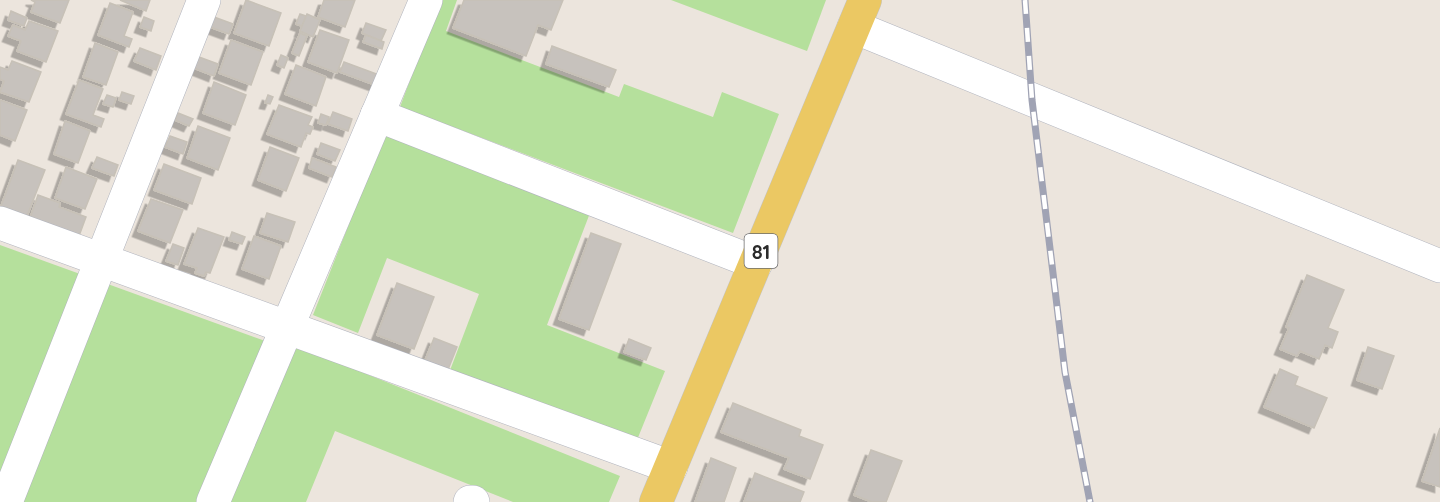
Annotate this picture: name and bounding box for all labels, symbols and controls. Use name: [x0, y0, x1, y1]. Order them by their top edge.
road number: 81: [744, 234, 777, 268]

